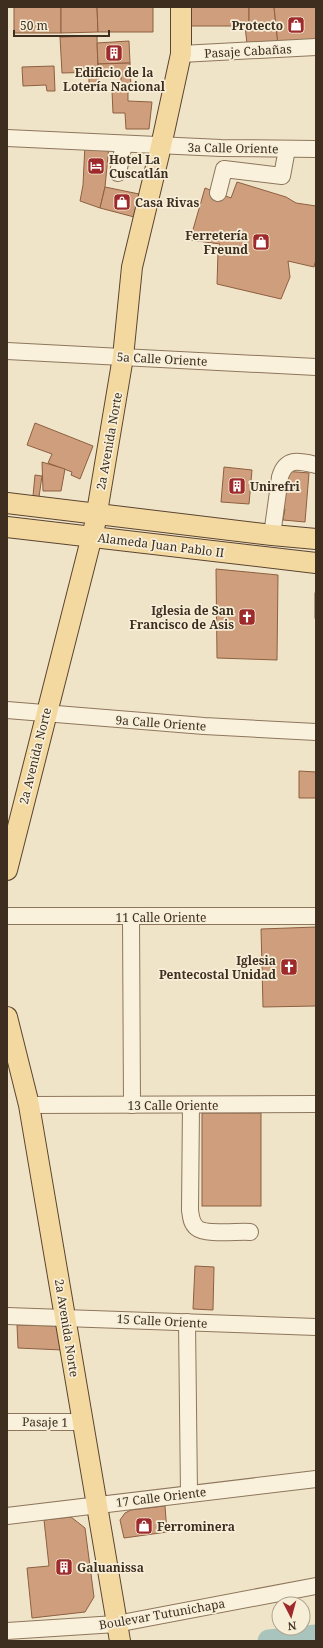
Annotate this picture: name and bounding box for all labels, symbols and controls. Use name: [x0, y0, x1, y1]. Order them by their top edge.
scale bar: [14, 12, 109, 38]
shop icon: Protecto: [286, 15, 306, 35]
text: 50 m: [20, 17, 48, 34]
place label: Protecto: [231, 17, 283, 34]
street label: Pasaje Cabañas: [204, 40, 292, 62]
building icon: Edificio de la Lotería Nacional: [104, 43, 124, 63]
place label: Edificio de la Lotería Nacional: [63, 64, 166, 95]
street label: 3a Calle Oriente: [187, 139, 279, 157]
place label: Hotel La Cuscatlán: [109, 151, 169, 182]
hotel icon: Hotel La Cuscatlán: [86, 156, 106, 176]
shop icon: Casa Rivas: [112, 192, 132, 212]
place label: Casa Rivas: [135, 194, 200, 211]
place label: Ferretería Freund: [185, 227, 248, 258]
shop icon: Ferretería Freund: [251, 232, 271, 252]
street label: 5a Calle Oriente: [116, 348, 208, 370]
street label: 2a Avenida Norte: [92, 391, 126, 491]
building icon: Unirefri: [227, 476, 247, 496]
place label: Unirefri: [250, 478, 300, 495]
street label: Alameda Juan Pablo II: [97, 529, 225, 561]
place label: Iglesia de San Francisco de Asis: [130, 602, 234, 633]
church icon: Iglesia de San Francisco de Asis: [237, 607, 257, 627]
street label: 2a Avenida Norte: [15, 706, 55, 806]
street label: 9a Calle Oriente: [115, 711, 207, 735]
street label: 11 Calle Oriente: [116, 909, 206, 926]
place label: Iglesia Pentecostal Unidad: [159, 952, 276, 983]
church icon: Iglesia Pentecostal Unidad: [279, 957, 299, 977]
street label: 13 Calle Oriente: [128, 1097, 218, 1114]
street label: 2a Avenida Norte: [51, 1278, 83, 1378]
street label: 15 Calle Oriente: [116, 1310, 208, 1332]
street label: Pasaje 1: [22, 1413, 68, 1431]
street label: 17 Calle Oriente: [115, 1483, 207, 1511]
shop icon: Ferrominera: [134, 1516, 154, 1536]
place label: Ferrominera: [157, 1518, 235, 1535]
building icon: Galuanissa: [54, 1557, 74, 1577]
place label: Galuanissa: [77, 1559, 144, 1576]
street label: Boulevar Tutunichapa: [98, 1594, 227, 1633]
north arrow: [271, 1596, 311, 1636]
text: N: [287, 1619, 297, 1634]

